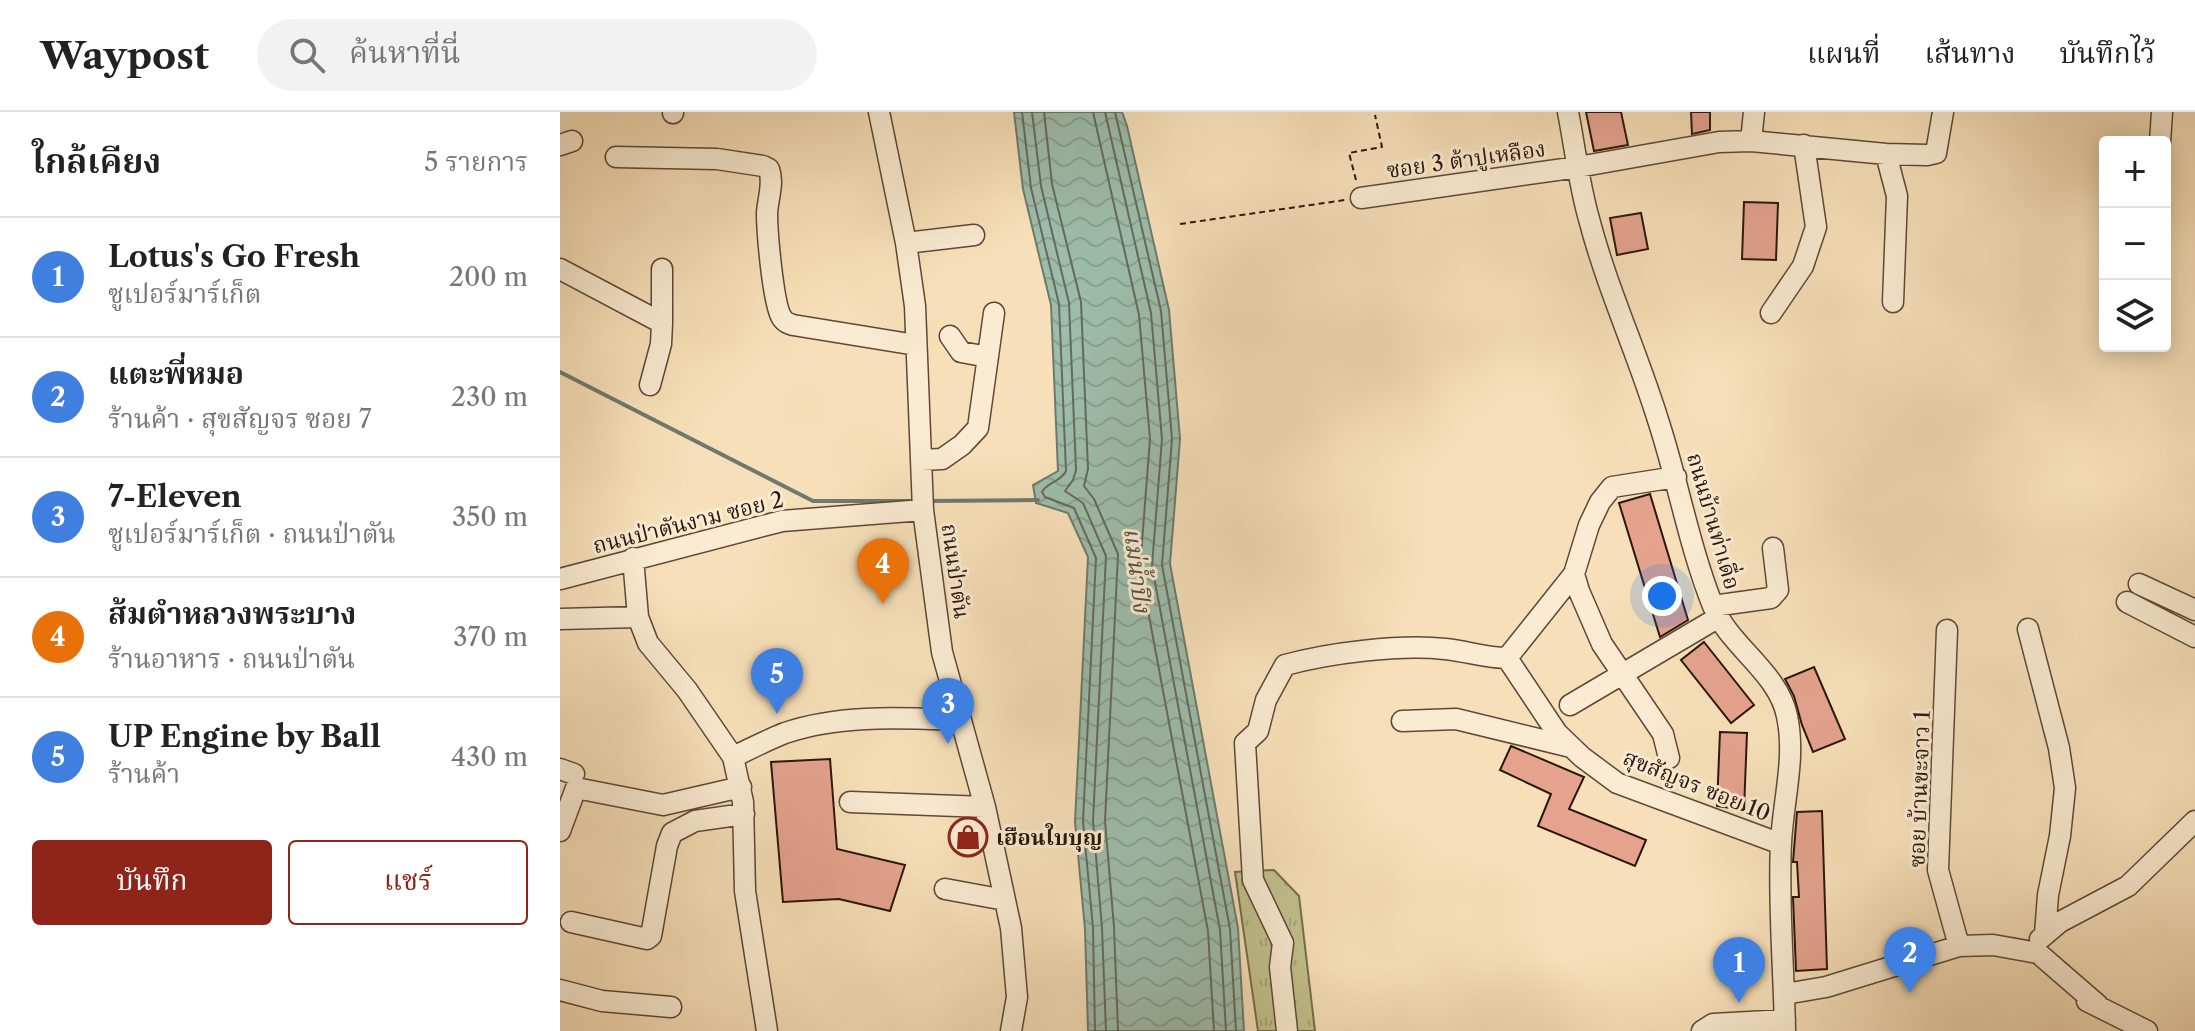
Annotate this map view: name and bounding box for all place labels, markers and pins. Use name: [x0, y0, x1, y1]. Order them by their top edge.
pin: 4: [857, 538, 909, 604]
pin: 5: [751, 648, 803, 714]
pin: 3: [922, 678, 974, 744]
shop icon: เฮือนใบบุญ: [947, 816, 989, 858]
place label: เฮือนใบบุญ: [996, 823, 1102, 852]
pin: 2: [1884, 927, 1936, 993]
pin: 1: [1713, 937, 1765, 1003]

